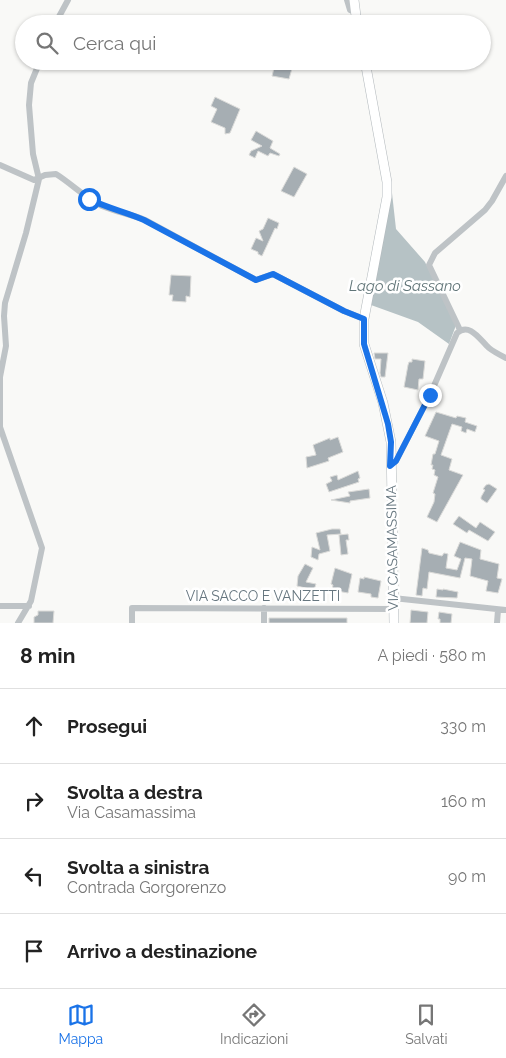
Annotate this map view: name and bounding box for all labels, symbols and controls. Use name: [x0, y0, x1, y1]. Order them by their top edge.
search box: [15, 15, 491, 70]
icon: search: [33, 29, 61, 57]
text: Cerca qui: [73, 32, 156, 54]
route start: [78, 188, 101, 211]
water label: Lago di Sassano: [349, 277, 461, 295]
route end: [419, 384, 442, 407]
street label: VIA CASAMASSIMA: [383, 484, 401, 611]
street label: VIA SACCO E VANZETTI: [186, 588, 340, 604]
text: 8 min: [20, 643, 75, 668]
text: A piedi · 580 m: [377, 646, 486, 665]
icon: ahead: [20, 712, 48, 740]
text: Prosegui: [67, 715, 147, 737]
text: 330 m: [440, 717, 486, 736]
text: Svolta a destra: [67, 781, 203, 803]
icon: right: [20, 787, 48, 815]
text: 160 m: [441, 792, 486, 811]
text: Via Casamassima: [67, 803, 196, 822]
text: Svolta a sinistra: [67, 856, 209, 878]
icon: left: [20, 862, 48, 890]
text: 90 m: [448, 867, 486, 886]
text: Contrada Gorgorenzo: [67, 878, 226, 897]
icon: arrive: [20, 937, 48, 965]
text: Arrivo a destinazione: [67, 940, 257, 962]
tab: Mappa: [58, 1001, 103, 1047]
tab: Indicazioni: [220, 1001, 288, 1047]
tab: Salvati: [405, 1001, 448, 1047]

